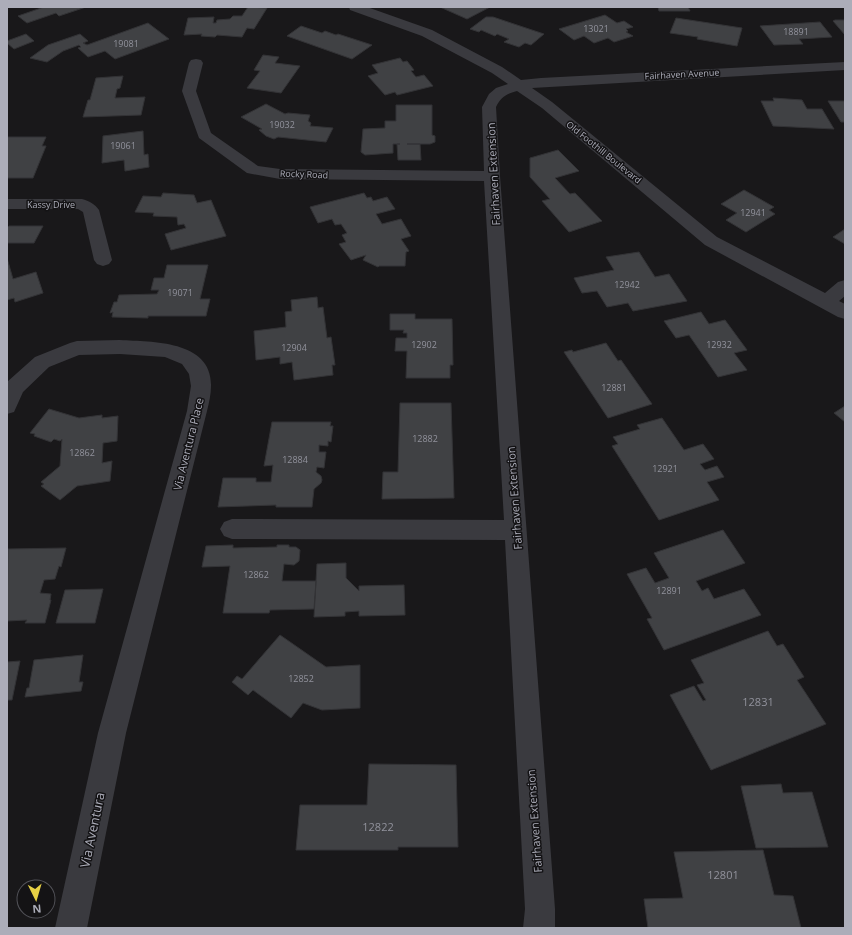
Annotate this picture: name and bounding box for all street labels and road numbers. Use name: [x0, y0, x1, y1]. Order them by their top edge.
street label: Fairhaven Avenue: [644, 66, 720, 82]
street label: Old Foothill Boulevard: [564, 118, 644, 186]
street label: Fairhaven Extension: [483, 122, 503, 226]
street label: Rocky Road: [280, 167, 328, 181]
street label: Kassy Drive: [27, 198, 75, 211]
street label: Via Aventura Place: [169, 396, 207, 492]
street label: Fairhaven Extension: [503, 446, 525, 550]
street label: Fairhaven Extension: [523, 769, 545, 873]
street label: Via Aventura: [75, 791, 109, 869]

